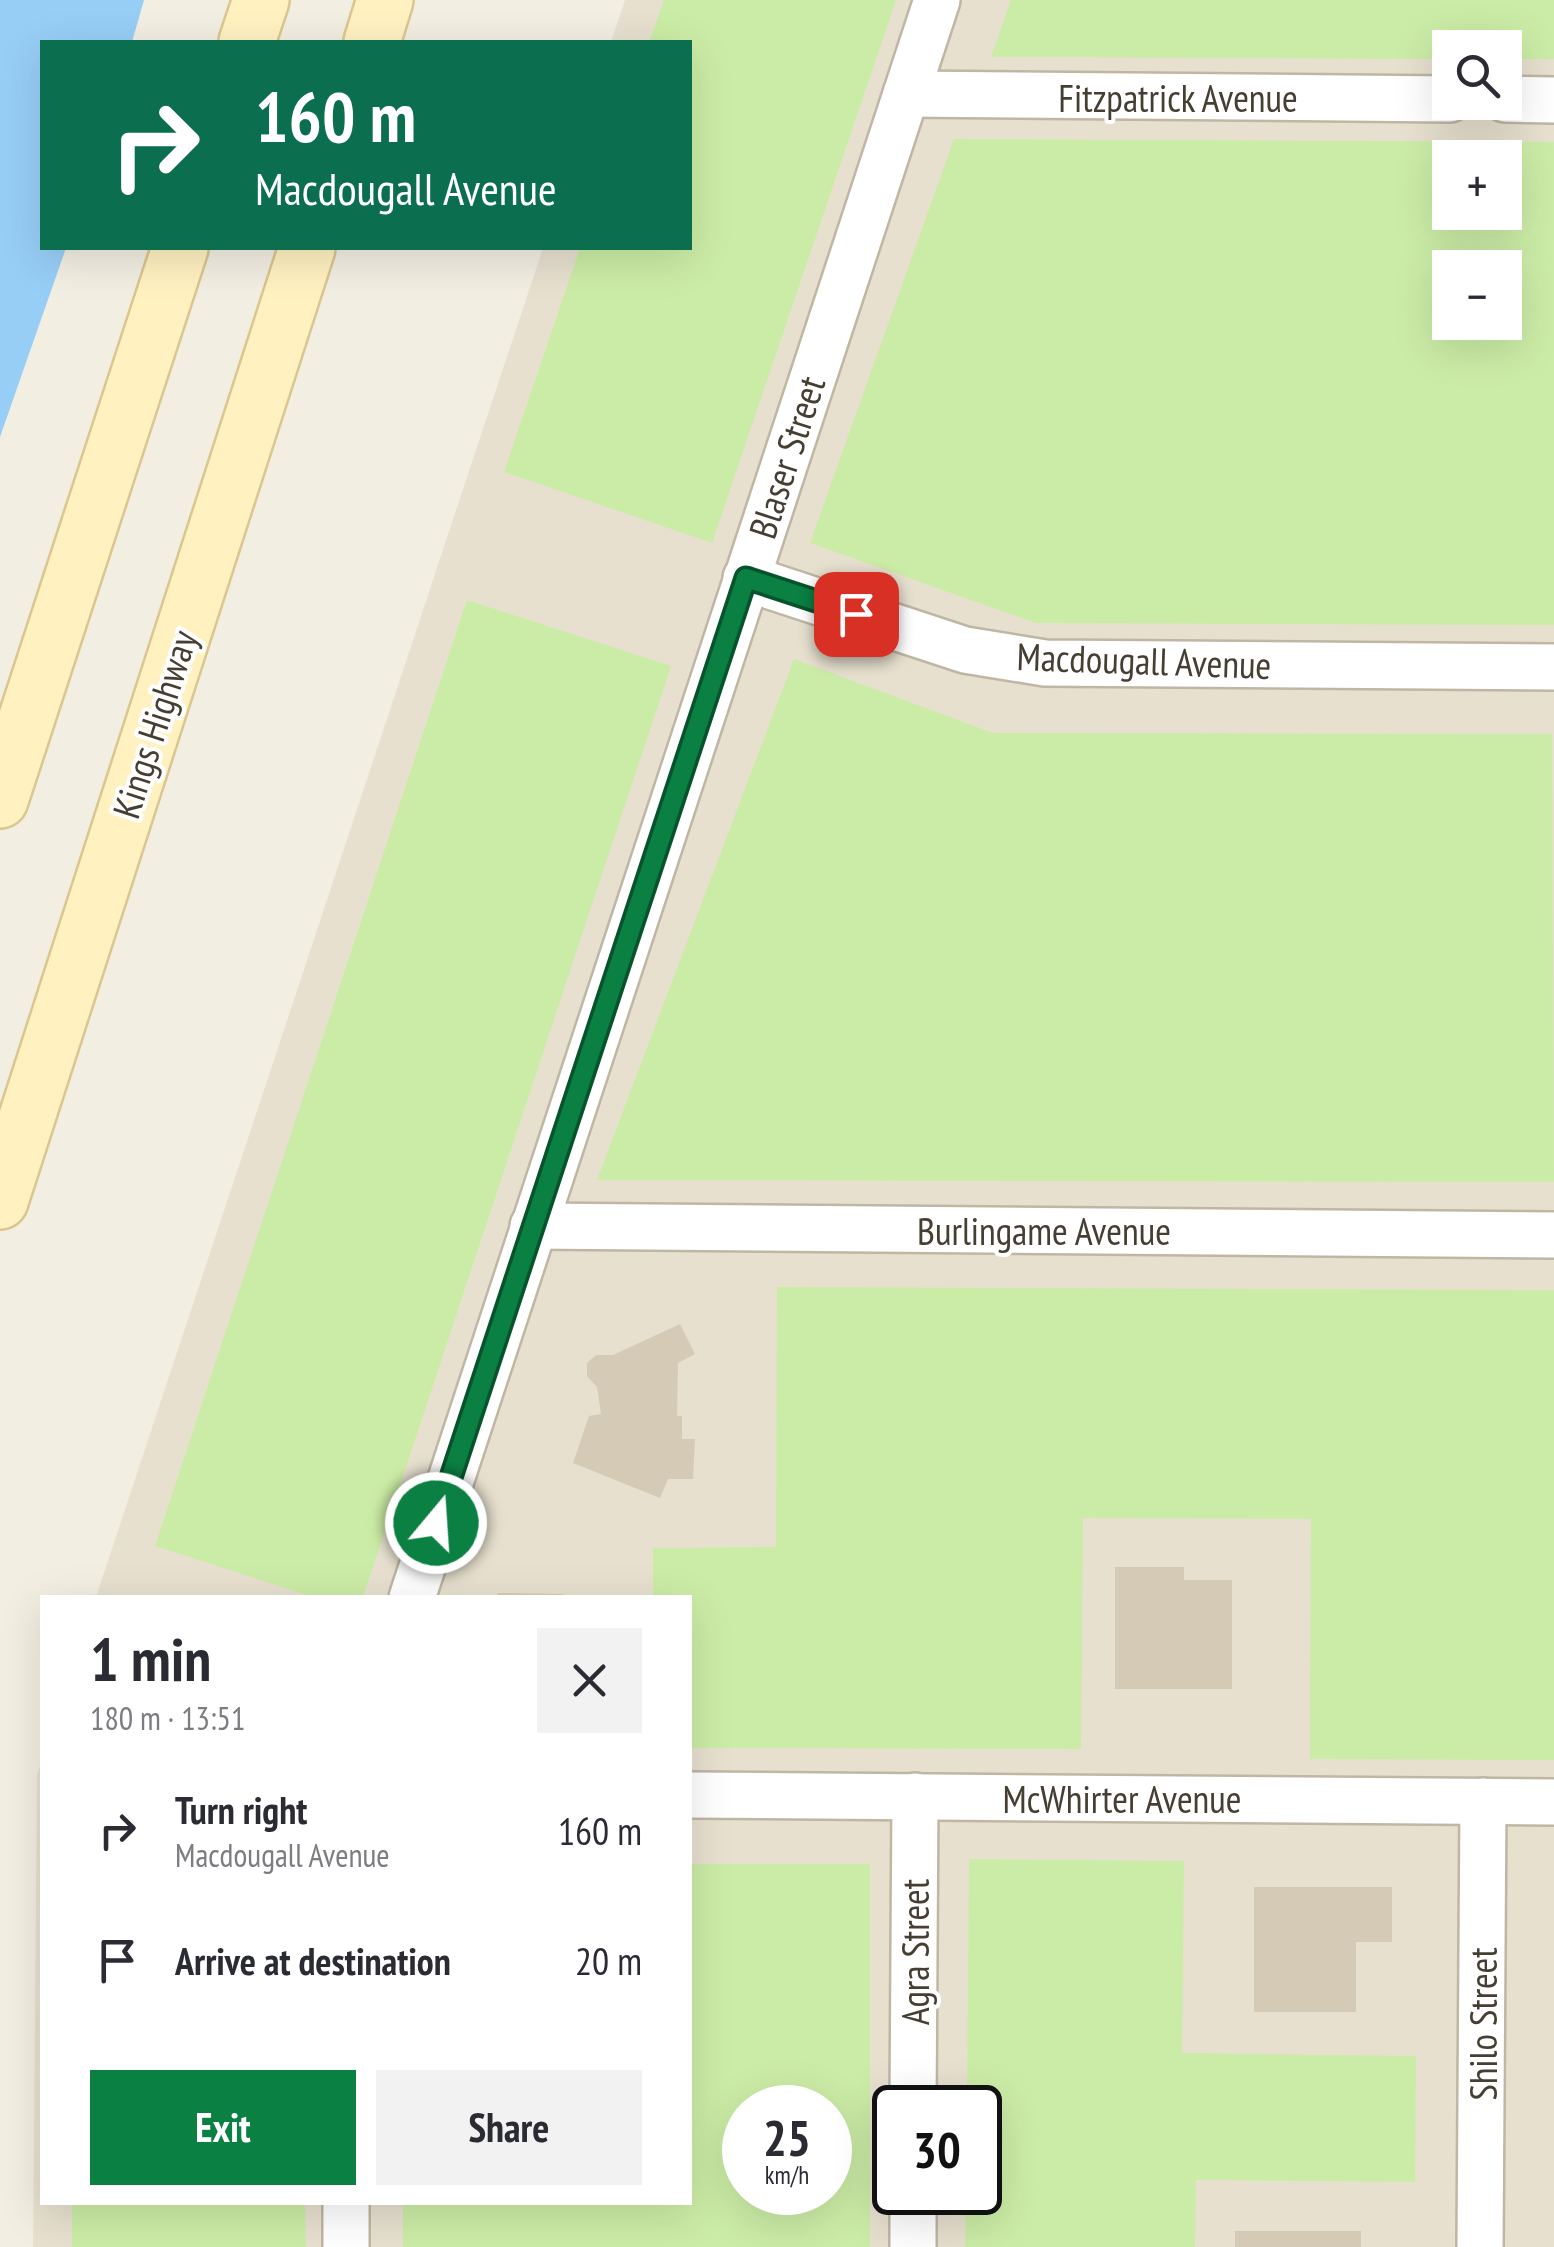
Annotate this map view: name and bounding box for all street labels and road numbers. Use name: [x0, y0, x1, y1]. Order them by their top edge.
street label: Fitzpatrick Avenue: [1058, 73, 1298, 122]
street label: Blaser Street: [737, 369, 835, 544]
street label: Kings Highway: [101, 623, 208, 824]
street label: Macdougall Avenue: [1016, 631, 1272, 689]
street label: Burlingame Avenue: [917, 1206, 1171, 1255]
street label: McWhirter Avenue: [1003, 1774, 1241, 1823]
street label: Agra Street: [890, 1878, 939, 2025]
street label: Shilo Street: [1458, 1947, 1507, 2101]

